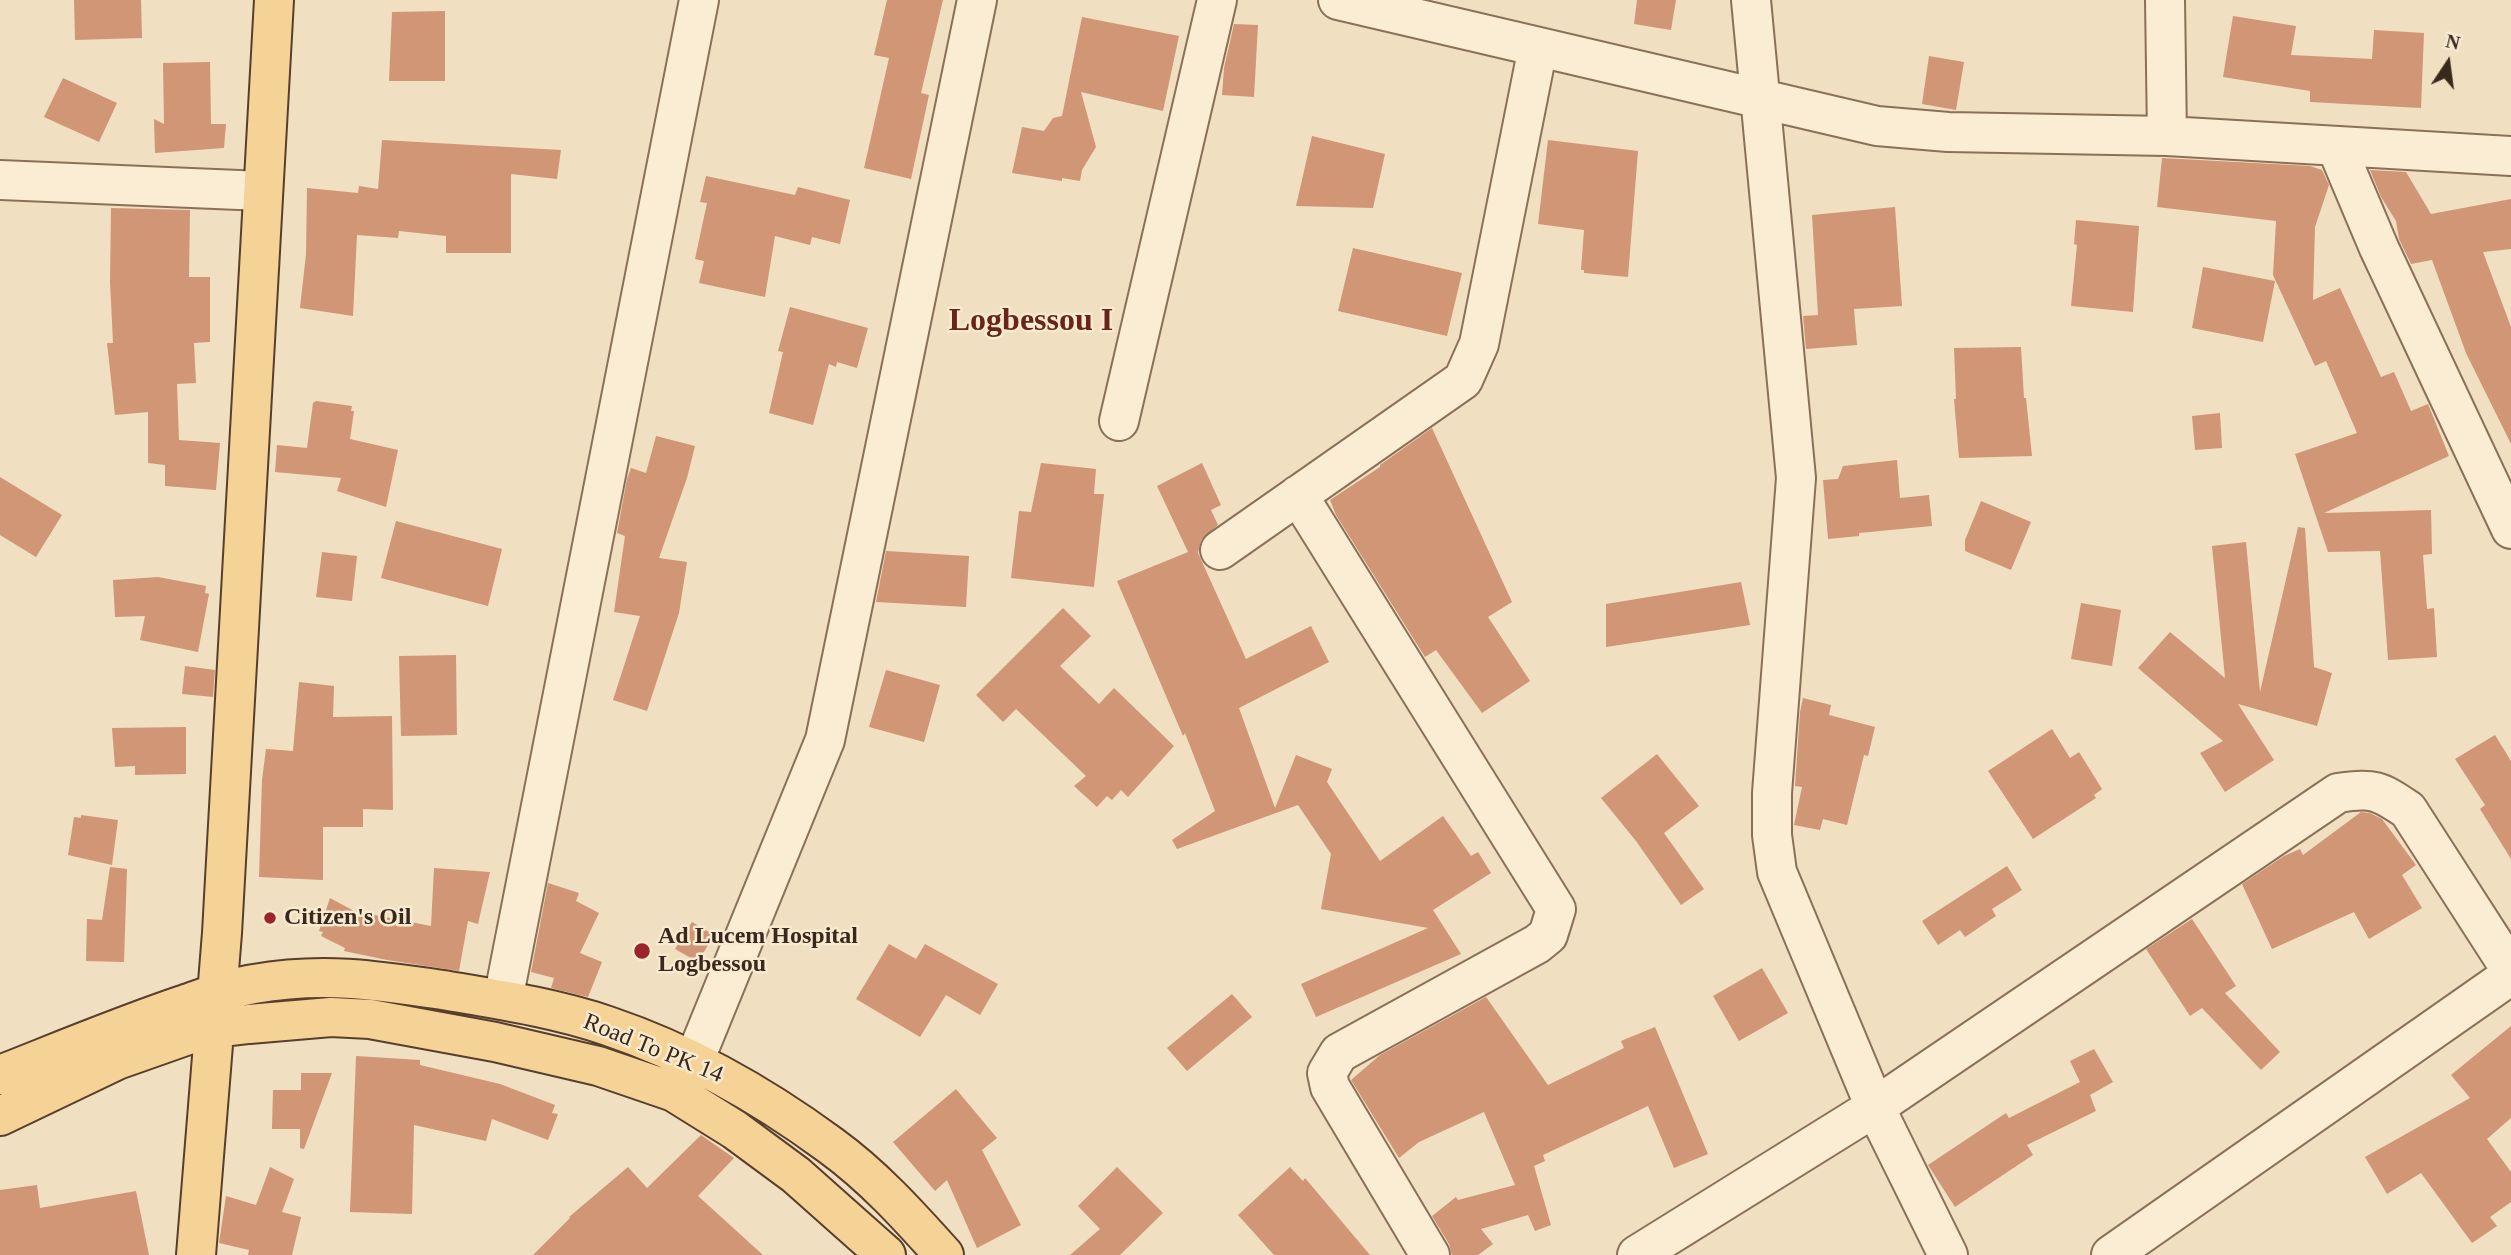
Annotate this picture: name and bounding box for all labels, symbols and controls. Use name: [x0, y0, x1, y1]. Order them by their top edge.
north arrow: [2413, 28, 2483, 98]
text: N: [2444, 30, 2462, 54]
district label: Logbessou I: [949, 303, 1113, 341]
place label: Citizen's Oil: [284, 904, 411, 932]
marker: Citizen's Oil: [262, 910, 278, 926]
place label: Ad Lucem Hospital Logbessou: [658, 923, 858, 979]
marker: Ad Lucem Hospital Logbessou: [632, 941, 652, 961]
street label: Road To PK 14: [579, 1008, 727, 1090]

